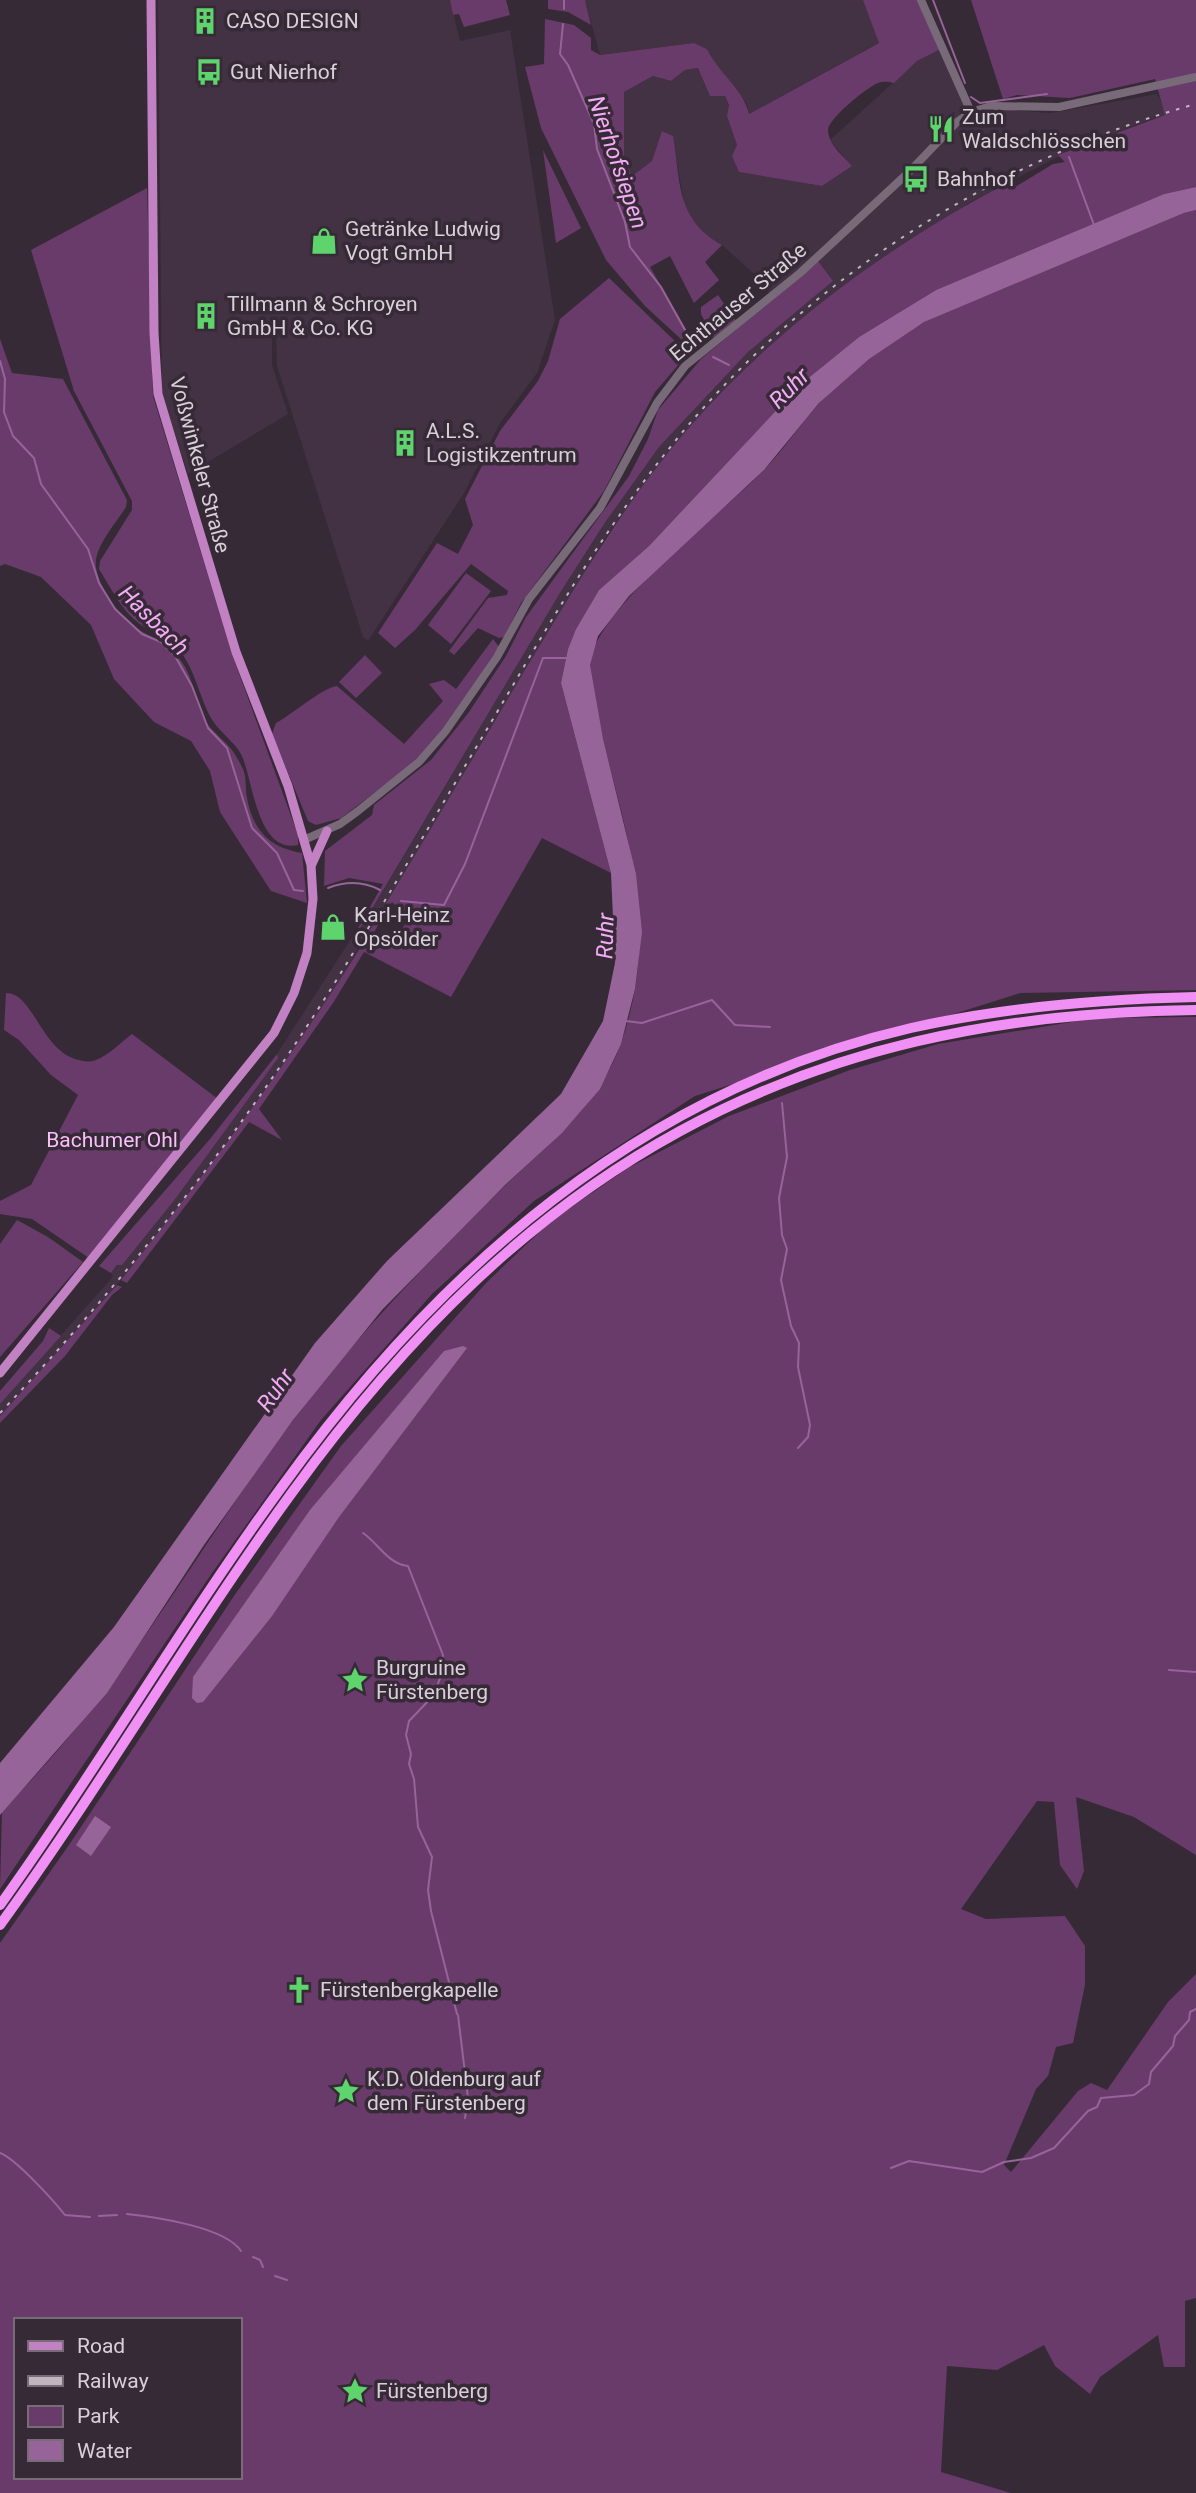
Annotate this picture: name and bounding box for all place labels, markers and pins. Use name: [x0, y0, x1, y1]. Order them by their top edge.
building icon: CASO DESIGN: [190, 6, 220, 36]
place label: CASO DESIGN: [226, 9, 359, 33]
bus stop icon: Gut Nierhof: [194, 57, 224, 87]
place label: Gut Nierhof: [230, 60, 338, 84]
place label: Zum Waldschlösschen: [962, 105, 1126, 153]
restaurant icon: Zum Waldschlösschen: [926, 114, 956, 144]
bus stop icon: Bahnhof: [901, 164, 931, 194]
place label: Bahnhof: [937, 167, 1016, 191]
place label: Getränke Ludwig Vogt GmbH: [345, 217, 501, 265]
shop icon: Getränke Ludwig Vogt GmbH: [309, 226, 339, 256]
place label: Tillmann & Schroyen GmbH & Co. KG: [227, 292, 418, 340]
building icon: Tillmann & Schroyen GmbH & Co. KG: [191, 301, 221, 331]
place label: A.L.S. Logistikzentrum: [426, 419, 577, 467]
building icon: A.L.S. Logistikzentrum: [390, 428, 420, 458]
place label: Karl-Heinz Opsölder: [354, 903, 450, 951]
shop icon: Karl-Heinz Opsölder: [318, 912, 348, 942]
place label: Burgruine Fürstenberg: [376, 1656, 488, 1704]
place icon: Burgruine Fürstenberg: [340, 1665, 370, 1695]
church icon: Fürstenbergkapelle: [284, 1975, 314, 2005]
place label: Fürstenbergkapelle: [320, 1978, 499, 2002]
place label: K.D. Oldenburg auf dem Fürstenberg: [367, 2067, 542, 2115]
place icon: K.D. Oldenburg auf dem Fürstenberg: [331, 2076, 361, 2106]
place icon: Fürstenberg: [340, 2376, 370, 2406]
place label: Fürstenberg: [376, 2379, 488, 2403]

